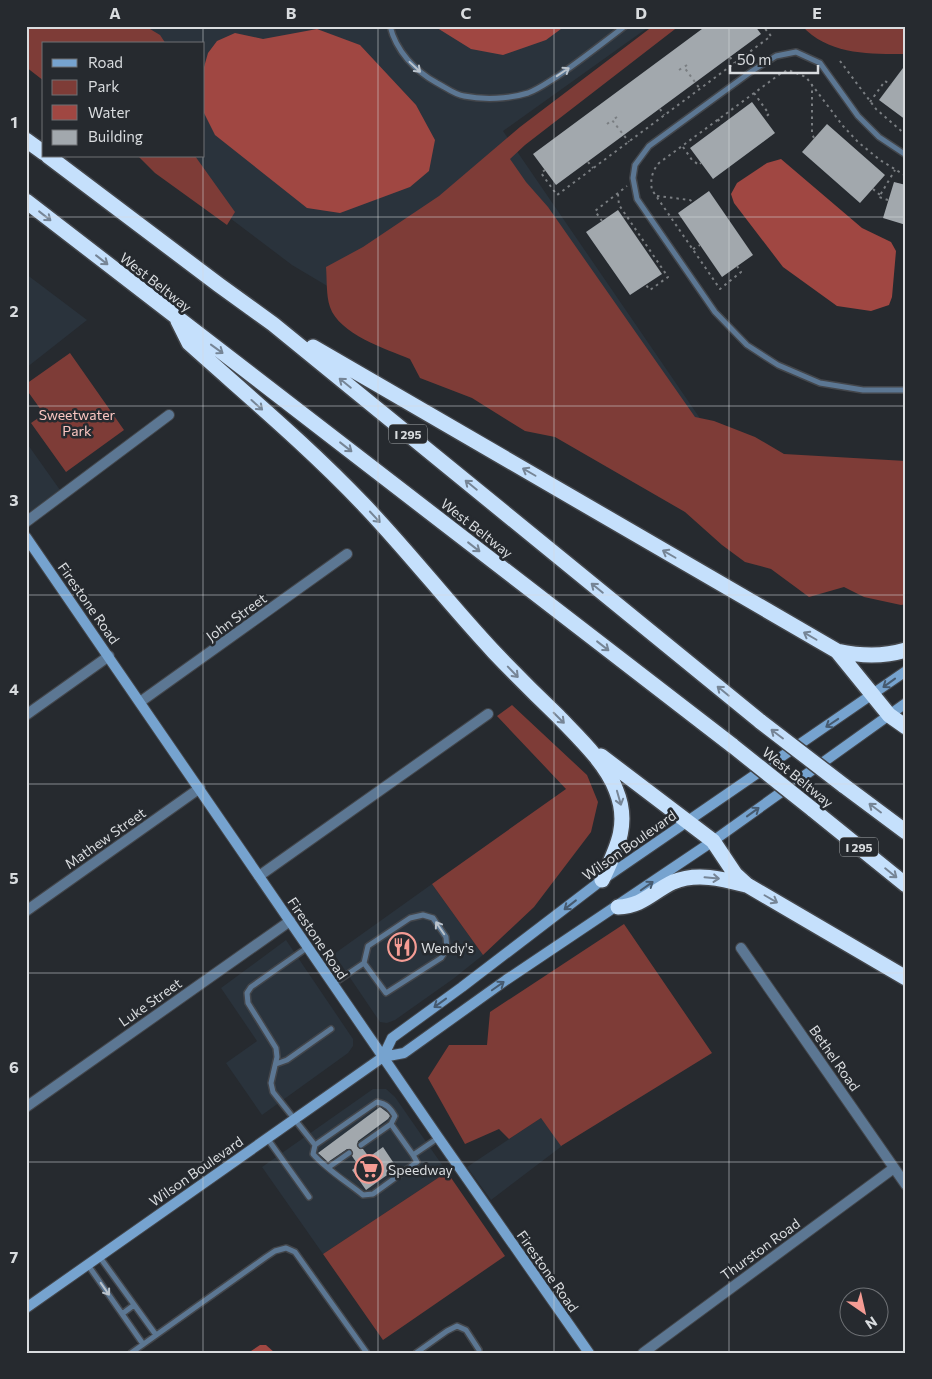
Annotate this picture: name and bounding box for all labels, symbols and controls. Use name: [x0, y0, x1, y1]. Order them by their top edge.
text: A: [109, 3, 121, 22]
text: B: [286, 3, 297, 22]
text: C: [461, 3, 472, 22]
text: D: [635, 3, 647, 22]
text: E: [812, 3, 822, 22]
legend: [42, 42, 205, 158]
scale bar: [730, 42, 817, 74]
text: 50 m: [737, 50, 771, 68]
text: Road: [88, 53, 123, 71]
one-way arrow: [409, 61, 422, 73]
one-way arrow: [555, 67, 569, 77]
text: Park: [88, 77, 119, 95]
text: Water: [88, 103, 130, 121]
text: 1: [10, 112, 18, 131]
text: Building: [88, 127, 143, 145]
one-way arrow: [38, 210, 51, 221]
street label: West Beltway: [117, 249, 195, 315]
one-way arrow: [95, 255, 108, 266]
text: 2: [9, 301, 19, 320]
one-way arrow: [209, 344, 223, 354]
one-way arrow: [339, 377, 352, 388]
one-way arrow: [251, 399, 264, 411]
park label: Sweetwater Park: [39, 406, 116, 439]
road number: I 295: [389, 424, 427, 444]
one-way arrow: [339, 442, 352, 453]
one-way arrow: [522, 467, 536, 477]
one-way arrow: [465, 480, 478, 491]
text: 3: [9, 490, 19, 509]
street label: West Beltway: [438, 495, 516, 561]
one-way arrow: [369, 510, 381, 523]
one-way arrow: [468, 541, 481, 552]
one-way arrow: [662, 549, 677, 559]
street label: Firestone Road: [55, 559, 123, 647]
one-way arrow: [591, 583, 604, 594]
street label: John Street: [202, 589, 270, 645]
one-way arrow: [803, 630, 817, 640]
one-way arrow: [596, 640, 609, 651]
one-way arrow: [507, 665, 519, 678]
one-way arrow: [882, 678, 896, 688]
text: 4: [9, 679, 19, 698]
one-way arrow: [717, 685, 730, 696]
one-way arrow: [553, 712, 565, 724]
one-way arrow: [826, 718, 840, 728]
one-way arrow: [770, 729, 784, 739]
street label: West Beltway: [759, 743, 837, 811]
one-way arrow: [614, 790, 624, 806]
one-way arrow: [868, 803, 882, 813]
street label: Mathew Street: [61, 804, 149, 872]
street label: Wilson Boulevard: [579, 806, 679, 884]
one-way arrow: [746, 807, 760, 817]
road number: I 295: [840, 838, 878, 856]
one-way arrow: [884, 867, 897, 878]
text: 5: [9, 868, 19, 887]
one-way arrow: [704, 873, 720, 883]
one-way arrow: [640, 881, 654, 891]
street label: Firestone Road: [284, 894, 352, 982]
one-way arrow: [763, 895, 777, 905]
one-way arrow: [563, 899, 576, 910]
one-way arrow: [434, 921, 444, 935]
restaurant icon: Wendy's: [387, 932, 417, 962]
place label: Wendy's: [421, 939, 474, 956]
street label: Luke Street: [115, 974, 185, 1030]
one-way arrow: [490, 981, 504, 991]
one-way arrow: [433, 998, 447, 1008]
street label: Bethel Road: [806, 1022, 864, 1094]
text: 6: [9, 1057, 19, 1076]
street label: Wilson Boulevard: [146, 1132, 246, 1210]
supermarket icon: Speedway: [354, 1154, 384, 1184]
place label: Speedway: [388, 1161, 453, 1178]
street label: Thurston Road: [717, 1215, 803, 1283]
street label: Firestone Road: [514, 1227, 582, 1315]
text: 7: [10, 1247, 19, 1266]
one-way arrow: [100, 1282, 110, 1296]
north arrow: [840, 1286, 890, 1336]
text: N: [862, 1313, 881, 1333]

